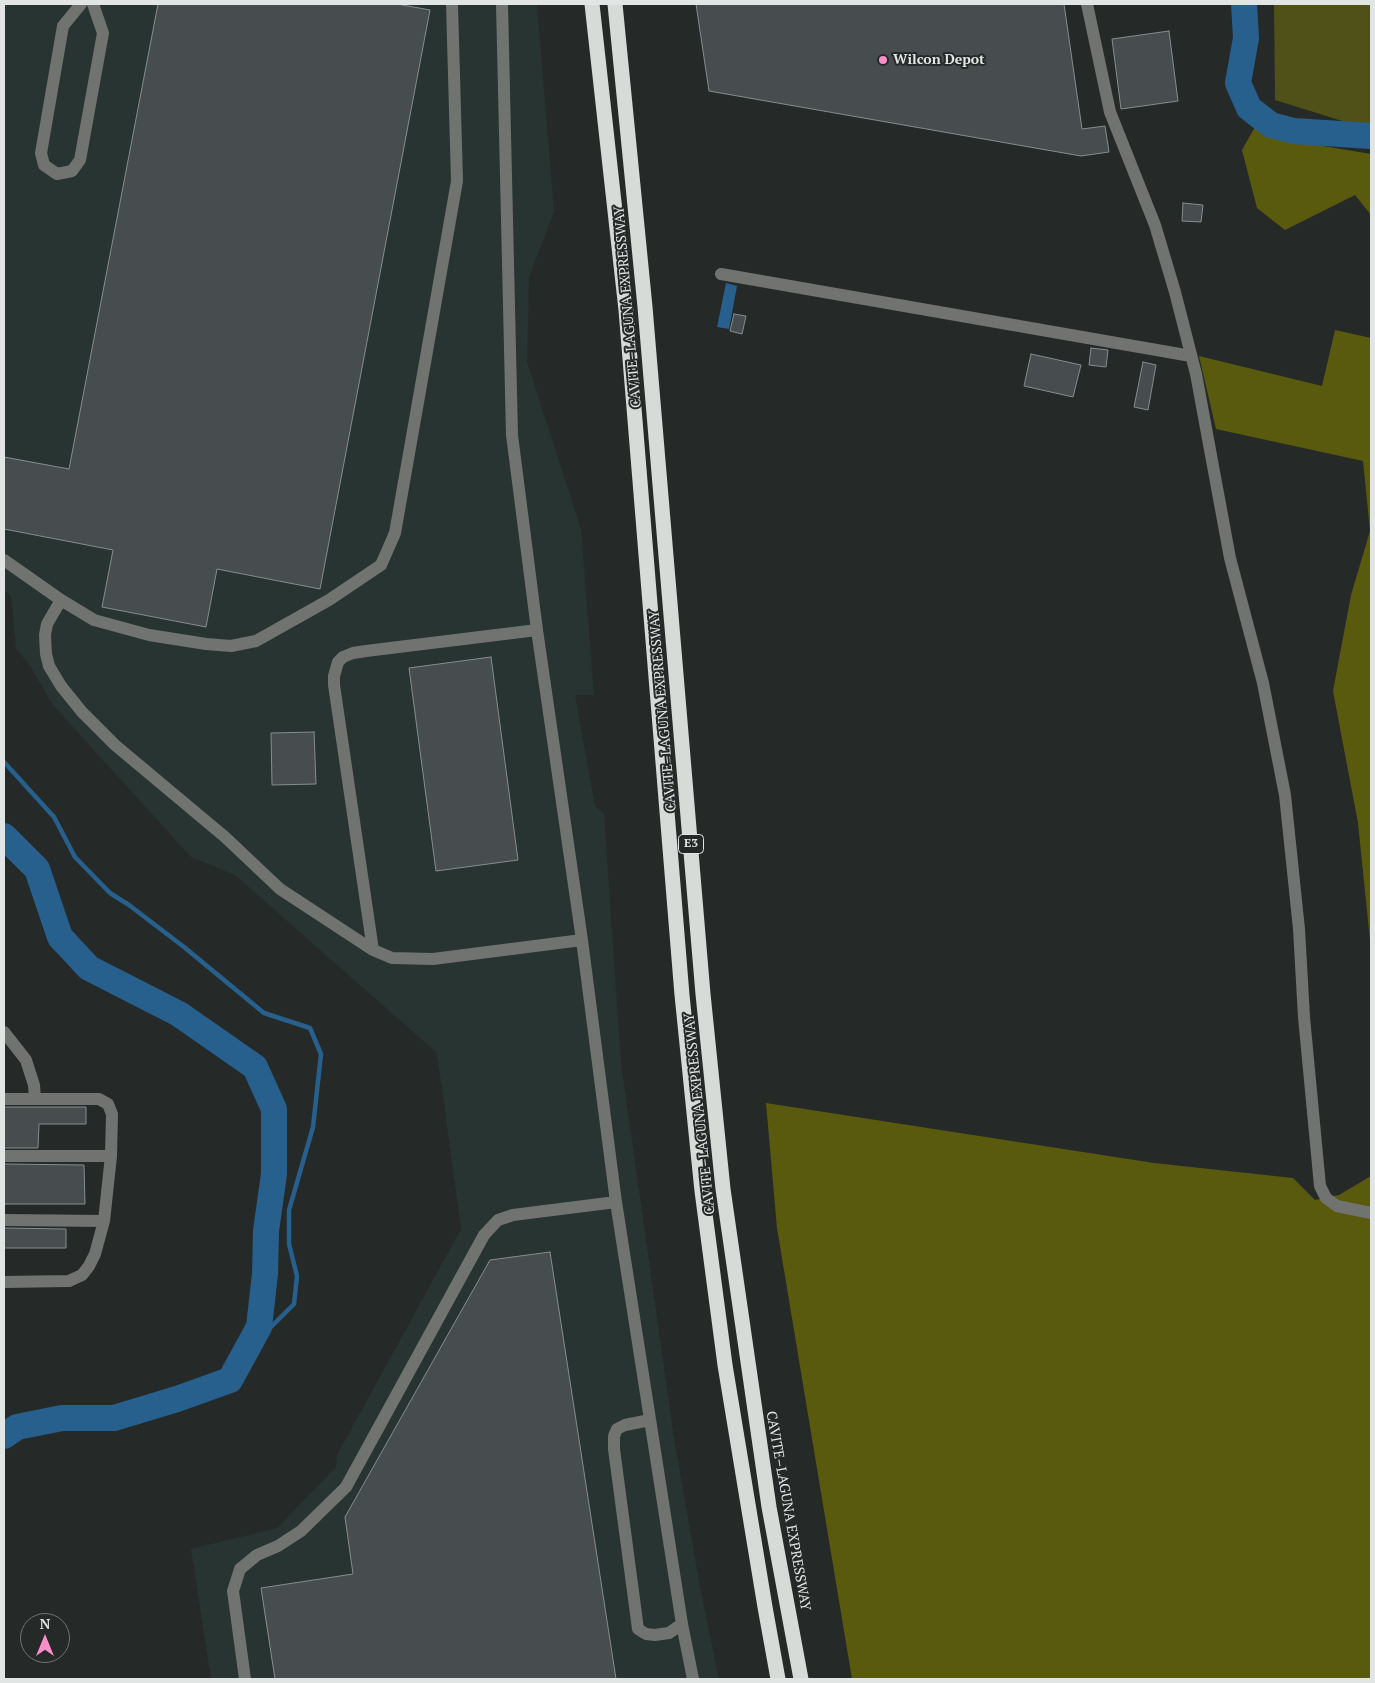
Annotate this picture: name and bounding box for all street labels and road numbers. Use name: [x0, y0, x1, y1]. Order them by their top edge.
street label: CAVITE–LAGUNA EXPRESSWAY: [611, 205, 645, 409]
street label: CAVITE–LAGUNA EXPRESSWAY: [646, 609, 680, 813]
road number: E3: [678, 834, 704, 854]
street label: CAVITE–LAGUNA EXPRESSWAY: [681, 1012, 719, 1216]
street label: CAVITE–LAGUNA EXPRESSWAY: [762, 1410, 814, 1612]

